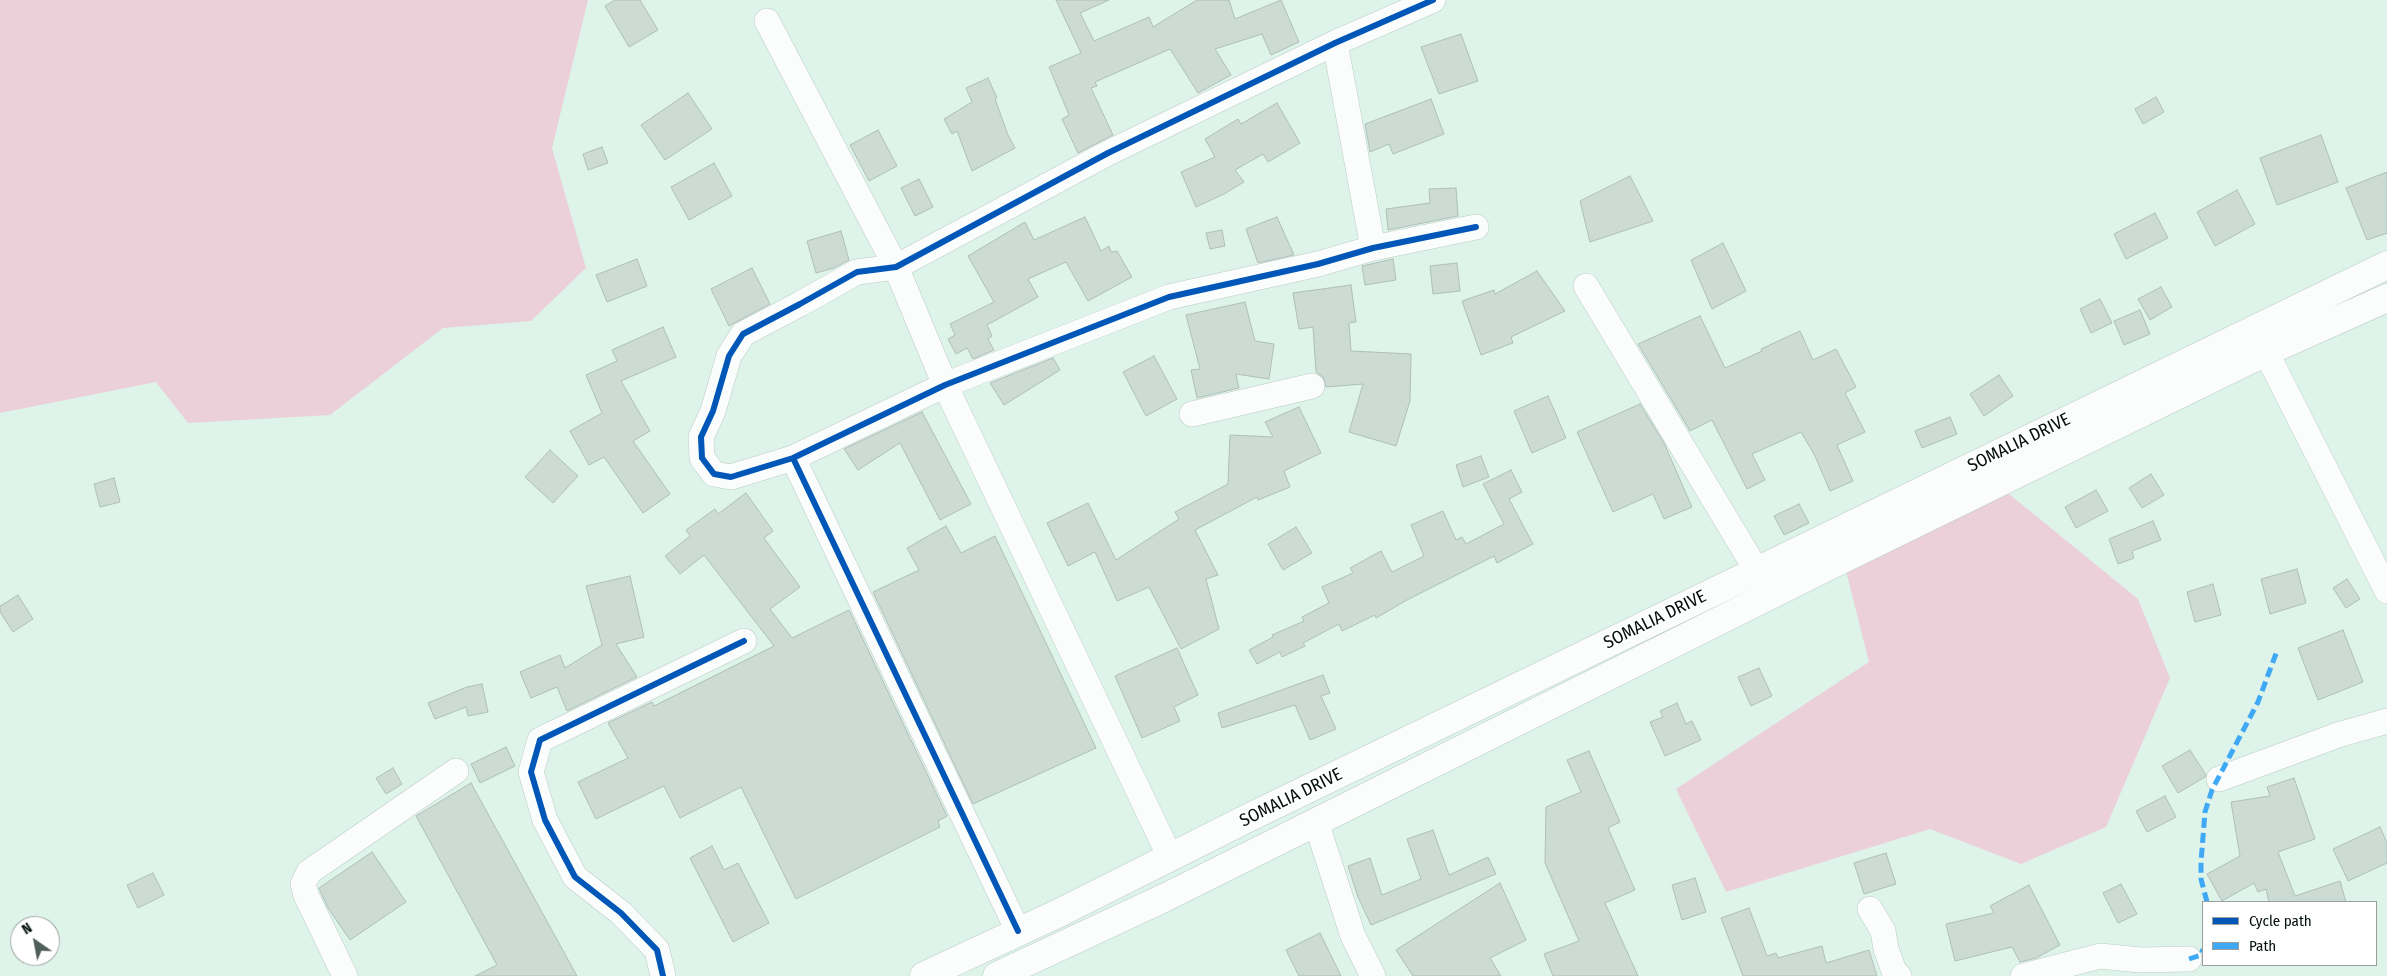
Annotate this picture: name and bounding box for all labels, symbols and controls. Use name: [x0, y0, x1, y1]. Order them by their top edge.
street label: SOMALIA DRIVE: [1964, 409, 2074, 477]
street label: SOMALIA DRIVE: [1600, 586, 1710, 654]
street label: SOMALIA DRIVE: [1236, 764, 1346, 832]
legend: [2202, 901, 2377, 966]
text: Cycle path: [2249, 912, 2312, 930]
north arrow: [10, 916, 60, 966]
text: N: [19, 919, 35, 938]
text: Path: [2249, 937, 2276, 955]

